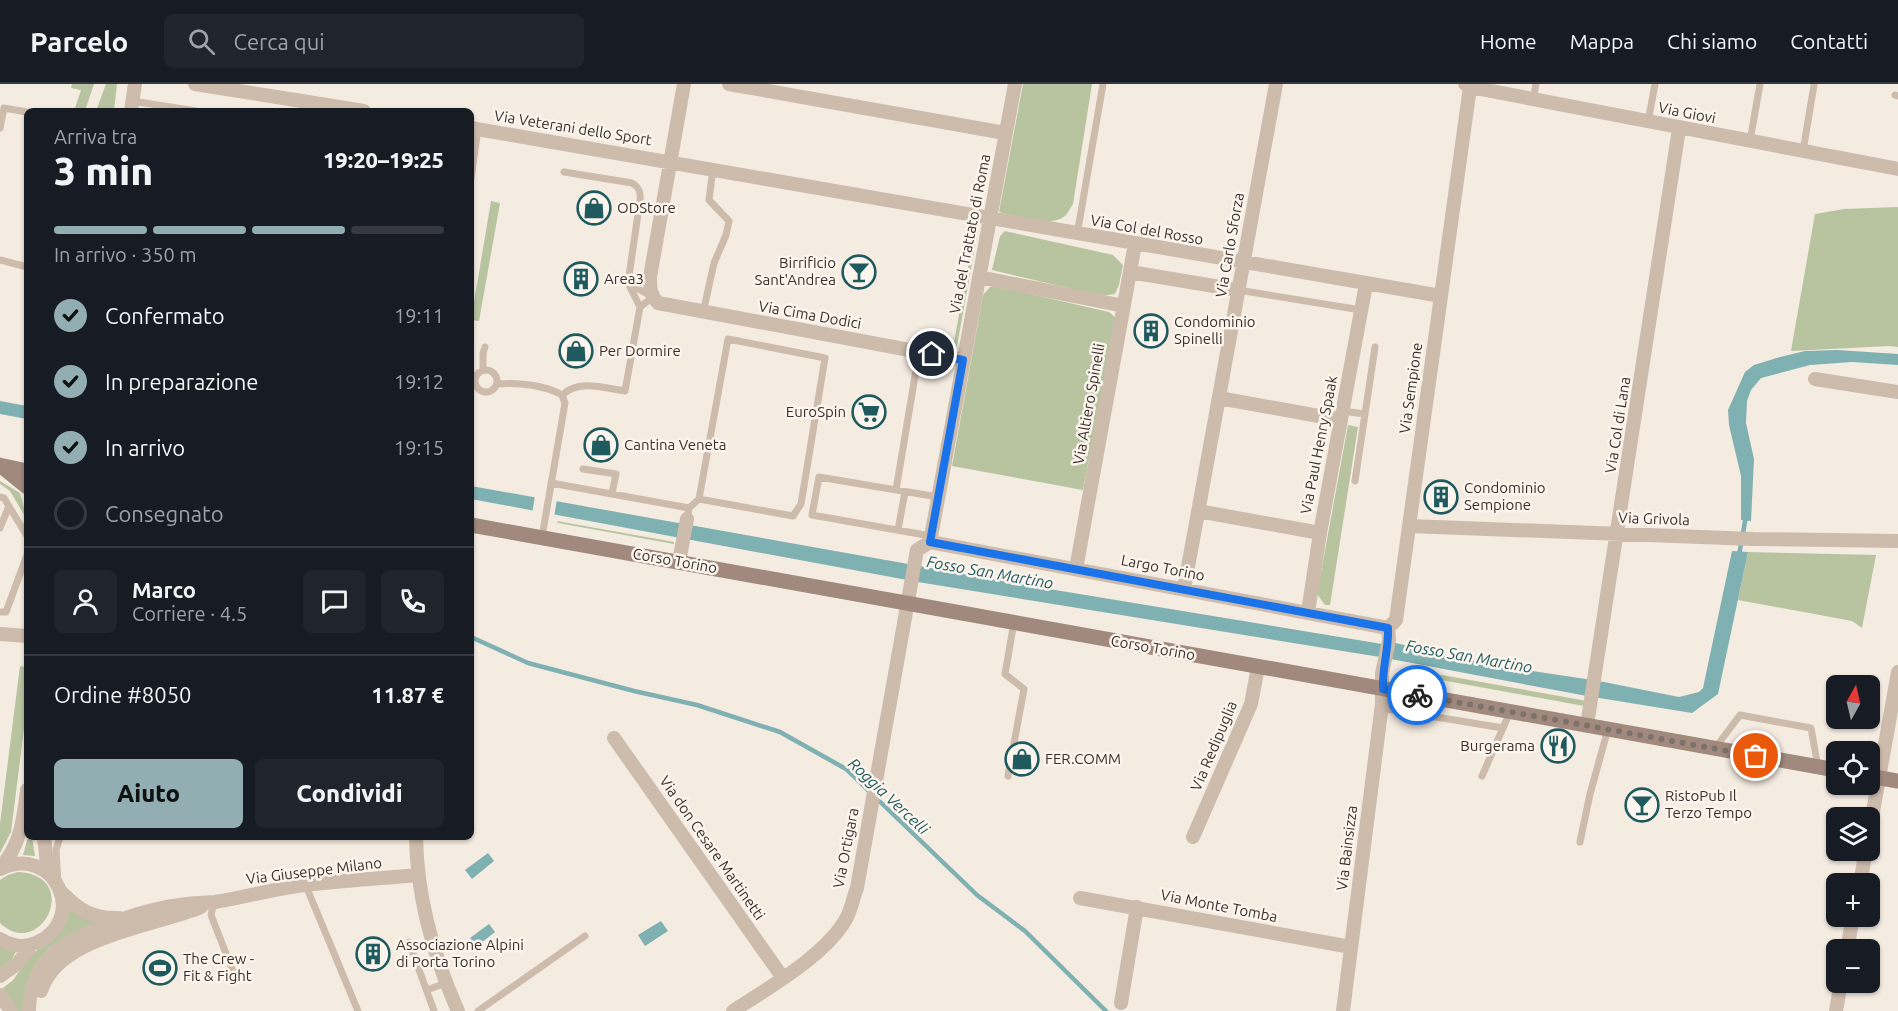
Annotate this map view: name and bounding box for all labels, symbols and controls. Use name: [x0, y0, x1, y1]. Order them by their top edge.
search box: [164, 14, 584, 68]
icon: search: [185, 25, 218, 58]
text: Parcelo: [30, 26, 128, 57]
text: Cerca qui: [233, 29, 325, 54]
text: Home: [1480, 29, 1537, 53]
text: Mappa: [1570, 29, 1634, 53]
text: Chi siamo: [1667, 29, 1757, 53]
text: Contatti: [1790, 29, 1868, 53]
street label: Via Giovi: [1657, 99, 1717, 126]
street label: Via Veterani dello Sport: [493, 107, 653, 148]
text: Arriva tra: [54, 125, 137, 148]
text: 19:20–19:25: [323, 147, 444, 172]
text: 3 min: [54, 149, 153, 192]
street label: Via del Trattato di Roma: [946, 152, 993, 315]
shop icon: ODStore: [576, 190, 612, 226]
street label: Via Carlo Sforza: [1212, 191, 1247, 299]
place label: ODStore: [617, 199, 676, 216]
street label: Via Col del Rosso: [1089, 211, 1205, 248]
text: In arrivo · 350 m: [54, 243, 197, 266]
place label: Birrificio Sant'Andrea: [755, 254, 836, 288]
bar icon: Birrificio Sant'Andrea: [841, 254, 877, 290]
building icon: Area3: [563, 261, 599, 297]
place label: Area3: [604, 270, 644, 287]
street label: Via Cima Dodici: [757, 297, 863, 332]
icon: check: [54, 299, 87, 332]
text: Confermato: [105, 303, 225, 328]
text: 19:11: [394, 304, 444, 327]
building icon: Condominio Spinelli: [1133, 313, 1169, 349]
place label: Condominio Spinelli: [1174, 313, 1256, 347]
pin: [906, 328, 957, 379]
shop icon: Per Dormire: [558, 333, 594, 369]
icon: home: [915, 337, 948, 370]
street label: Via Sempione: [1396, 341, 1425, 435]
place label: Per Dormire: [599, 342, 681, 359]
street label: Via Altiero Spinelli: [1069, 342, 1108, 466]
icon: check: [54, 365, 87, 398]
text: In preparazione: [105, 369, 258, 394]
text: 19:12: [394, 370, 444, 393]
street label: Via Paul Henry Spaak: [1297, 374, 1340, 516]
street label: Via Col di Lana: [1601, 375, 1634, 474]
supermarket icon: EuroSpin: [851, 394, 887, 430]
place label: EuroSpin: [786, 403, 846, 420]
shop icon: Cantina Veneta: [583, 427, 619, 463]
icon: check: [54, 431, 87, 464]
text: In arrivo: [105, 435, 185, 460]
text: 19:15: [394, 436, 444, 459]
place label: Cantina Veneta: [624, 436, 726, 453]
building icon: Condominio Sempione: [1423, 479, 1459, 515]
place label: Condominio Sempione: [1464, 479, 1546, 513]
text: Consegnato: [105, 501, 224, 526]
street label: Via Grivola: [1618, 509, 1690, 528]
street label: Corso Torino: [632, 545, 719, 576]
street label: Largo Torino: [1120, 551, 1206, 584]
water label: Fosso San Martino: [925, 552, 1055, 592]
button: person: [54, 570, 117, 633]
button: chat: [303, 570, 366, 633]
button: phone: [381, 570, 444, 633]
text: Marco: [132, 577, 196, 602]
text: Corriere · 4.5: [132, 602, 247, 625]
street label: Corso Torino: [1110, 632, 1197, 663]
water label: Fosso San Martino: [1404, 636, 1534, 676]
courier: [1387, 665, 1447, 725]
north arrow: [1826, 675, 1880, 729]
map controls: [1826, 675, 1880, 993]
icon: bike: [1401, 679, 1434, 712]
text: Ordine #8050: [54, 682, 191, 707]
text: 11.87 €: [371, 682, 444, 707]
street label: Via Redipuglia: [1187, 698, 1240, 793]
restaurant icon: Burgerama: [1540, 728, 1576, 764]
pin: [1730, 730, 1781, 781]
place label: Burgerama: [1460, 737, 1535, 754]
icon: bag: [1739, 739, 1772, 772]
shop icon: FER.COMM: [1004, 741, 1040, 777]
button: locate: [1826, 741, 1880, 795]
place label: FER.COMM: [1045, 750, 1121, 767]
water label: Roggia Vercelli: [845, 754, 934, 839]
button: Aiuto: [54, 759, 243, 828]
button: Condividi: [255, 759, 444, 828]
street label: Via don Cesare Martinetti: [656, 773, 769, 923]
bar icon: RistoPub Il Terzo Tempo: [1624, 787, 1660, 823]
place label: RistoPub Il Terzo Tempo: [1665, 787, 1752, 821]
street label: Via Bainsizza: [1333, 804, 1360, 892]
street label: Via Ortigara: [829, 806, 862, 889]
button: layers: [1826, 807, 1880, 861]
street label: Via Giuseppe Milano: [245, 854, 383, 887]
button: +: [1826, 873, 1880, 927]
street label: Via Monte Tomba: [1159, 886, 1279, 925]
building icon: Associazione Alpini di Porta Torino: [355, 936, 391, 972]
place label: Associazione Alpini di Porta Torino: [396, 936, 524, 970]
button: −: [1826, 939, 1880, 993]
sports icon: The Crew - Fit & Fight: [142, 950, 178, 986]
place label: The Crew - Fit & Fight: [183, 950, 254, 984]

